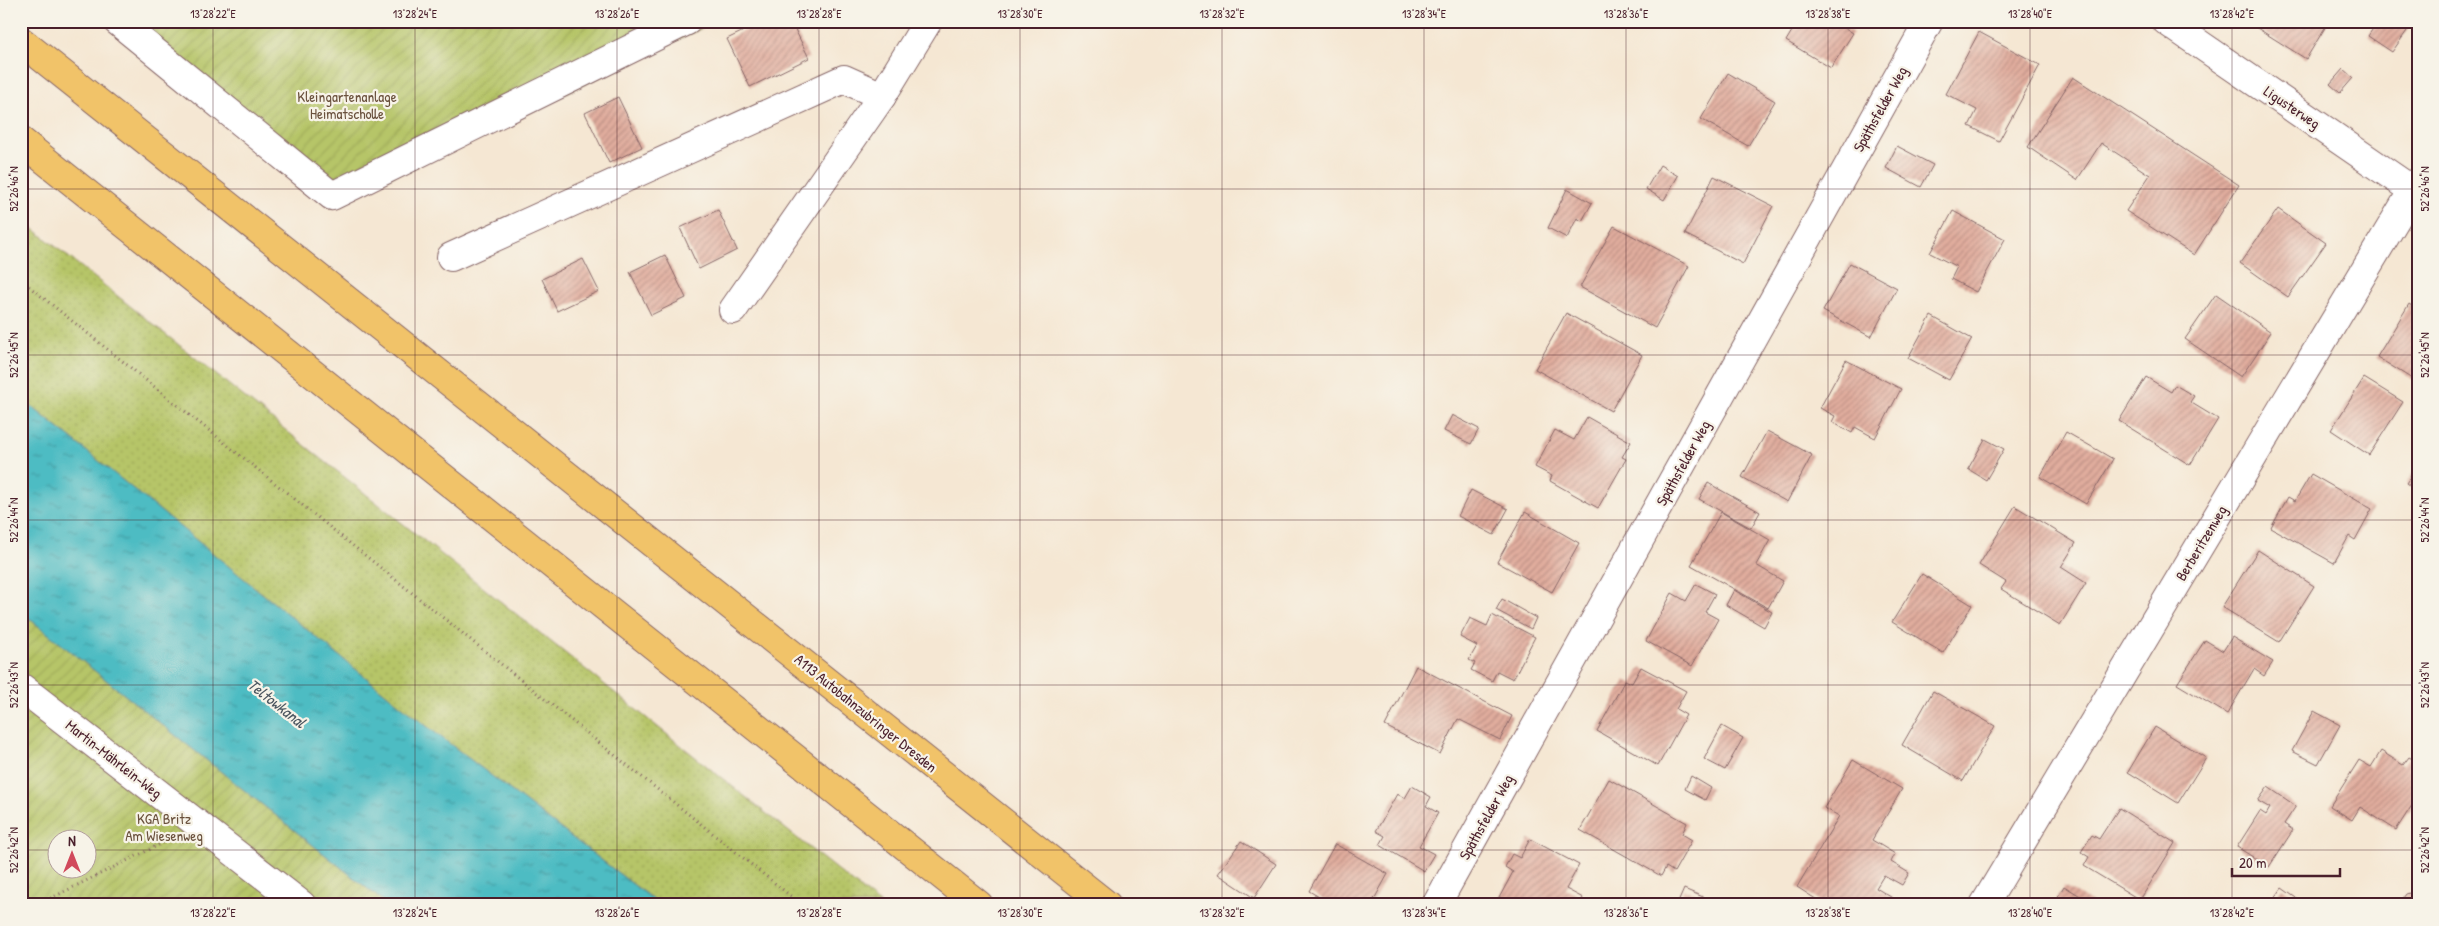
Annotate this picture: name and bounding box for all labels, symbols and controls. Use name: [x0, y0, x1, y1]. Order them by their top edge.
text: 13°28'22"E: [190, 5, 236, 22]
text: 13°28'24"E: [393, 5, 438, 22]
text: 13°28'26"E: [595, 5, 640, 22]
text: 13°28'28"E: [796, 5, 842, 22]
text: 13°28'30"E: [998, 5, 1043, 22]
text: 13°28'32"E: [1199, 5, 1245, 22]
text: 13°28'34"E: [1402, 5, 1447, 22]
text: 13°28'36"E: [1604, 5, 1649, 22]
text: 13°28'38"E: [1806, 5, 1851, 22]
text: 13°28'40"E: [2008, 5, 2053, 22]
text: 13°28'42"E: [2210, 5, 2255, 22]
street label: Späthsfelder Weg: [1848, 62, 1912, 156]
street label: Ligusterweg: [2260, 80, 2325, 134]
park label: Kleingartenanlage Heimatscholle: [297, 86, 397, 124]
text: 52°26'46"N: [5, 166, 22, 212]
text: 52°26'46"N: [2416, 166, 2433, 212]
text: 52°26'45"N: [5, 332, 22, 378]
text: 52°26'45"N: [2416, 332, 2433, 378]
street label: Späthsfelder Weg: [1651, 416, 1715, 510]
text: 52°26'44"N: [5, 498, 22, 542]
text: 52°26'44"N: [2416, 498, 2433, 542]
street label: Berberitzenweg: [2170, 501, 2232, 585]
street label: A113 Autobahnzubringer Dresden: [790, 649, 942, 777]
text: 52°26'43"N: [5, 662, 22, 708]
text: 52°26'43"N: [2416, 662, 2433, 708]
water label: Teltowkanal: [243, 673, 311, 733]
street label: Martin-Mährlein-Weg: [61, 715, 167, 803]
street label: Späthsfelder Weg: [1454, 770, 1518, 864]
park label: KGA Britz Am Wiesenweg: [125, 808, 203, 846]
text: 52°26'42"N: [5, 827, 22, 873]
text: 52°26'42"N: [2416, 827, 2433, 873]
north arrow: [48, 828, 98, 878]
text: N: [68, 831, 76, 850]
scale bar: [2232, 846, 2339, 878]
text: 20 m: [2239, 852, 2266, 873]
text: 13°28'22"E: [190, 904, 236, 921]
text: 13°28'24"E: [393, 904, 438, 921]
text: 13°28'26"E: [595, 904, 640, 921]
text: 13°28'28"E: [796, 904, 842, 921]
text: 13°28'30"E: [998, 904, 1043, 921]
text: 13°28'32"E: [1199, 904, 1245, 921]
text: 13°28'34"E: [1402, 904, 1447, 921]
text: 13°28'36"E: [1604, 904, 1649, 921]
text: 13°28'38"E: [1806, 904, 1851, 921]
text: 13°28'40"E: [2008, 904, 2053, 921]
text: 13°28'42"E: [2210, 904, 2255, 921]

